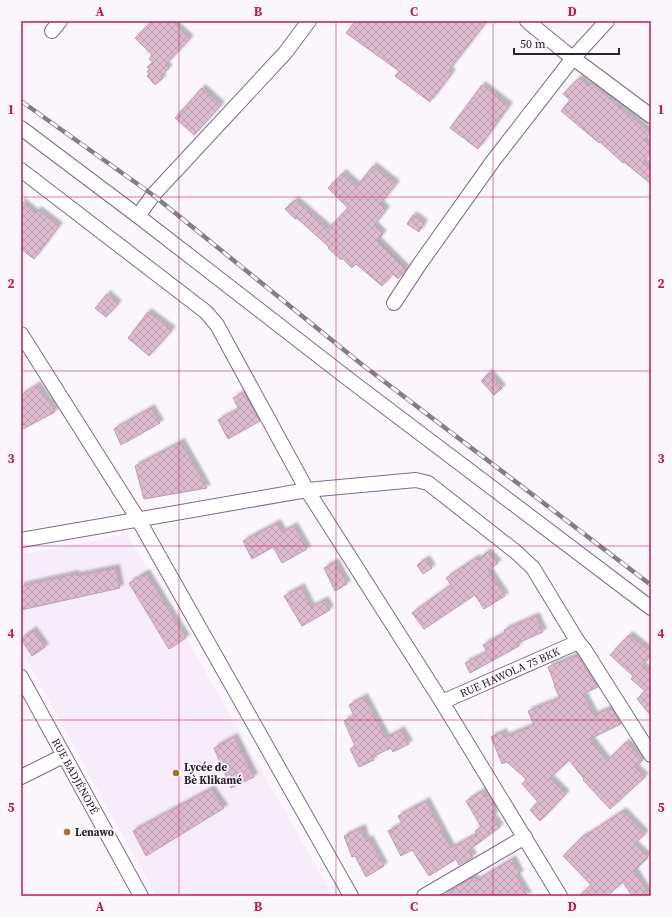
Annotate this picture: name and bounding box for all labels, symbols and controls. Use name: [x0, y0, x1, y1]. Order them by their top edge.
text: A: [96, 3, 105, 20]
text: B: [254, 3, 263, 20]
text: C: [410, 3, 418, 20]
text: D: [567, 3, 577, 20]
scale bar: [514, 30, 619, 56]
text: 50 m: [520, 36, 546, 52]
text: 1: [7, 101, 15, 118]
text: 1: [657, 101, 665, 118]
text: 2: [7, 275, 15, 292]
text: 2: [657, 275, 665, 292]
text: 3: [7, 450, 15, 467]
text: 3: [657, 450, 665, 467]
text: 4: [7, 625, 15, 642]
text: 4: [657, 625, 665, 642]
street label: RUE HAWOLA 75 BKK: [457, 643, 563, 701]
street label: RUE BADJÉNOPÉ: [48, 735, 102, 817]
place label: Lycée de Bè Klikamé: [184, 760, 242, 788]
marker: Lycée de Bè Klikamé: [171, 768, 181, 778]
text: 5: [7, 799, 15, 816]
text: 5: [657, 799, 665, 816]
place label: Lenawo: [75, 825, 114, 840]
marker: Lenawo: [62, 827, 72, 837]
text: A: [96, 898, 105, 915]
text: B: [254, 898, 263, 915]
text: C: [410, 898, 418, 915]
text: D: [567, 898, 577, 915]

